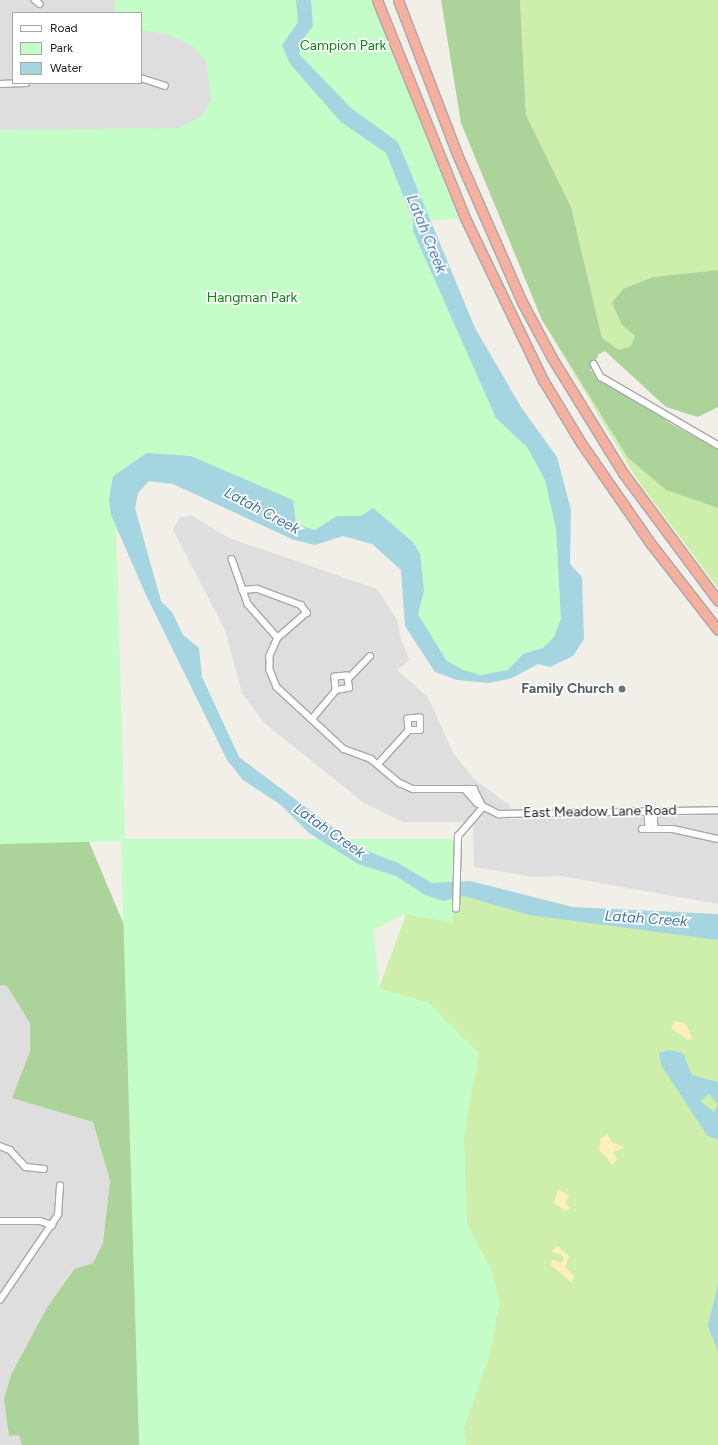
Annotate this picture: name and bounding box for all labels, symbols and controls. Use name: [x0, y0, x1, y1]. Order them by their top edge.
legend: [12, 12, 142, 84]
text: Road: [50, 21, 78, 35]
park label: Campion Park: [300, 38, 386, 54]
text: Park: [50, 41, 73, 55]
text: Water: [50, 61, 82, 75]
water label: Latah Creek: [402, 192, 450, 276]
park label: Hangman Park: [207, 290, 297, 306]
water label: Latah Creek: [221, 484, 303, 538]
place label: Family Church: [521, 681, 614, 697]
marker: Family Church: [617, 684, 627, 694]
water label: Latah Creek: [290, 800, 368, 862]
street label: East Meadow Lane Road: [523, 802, 677, 822]
water label: Latah Creek: [604, 907, 688, 931]

